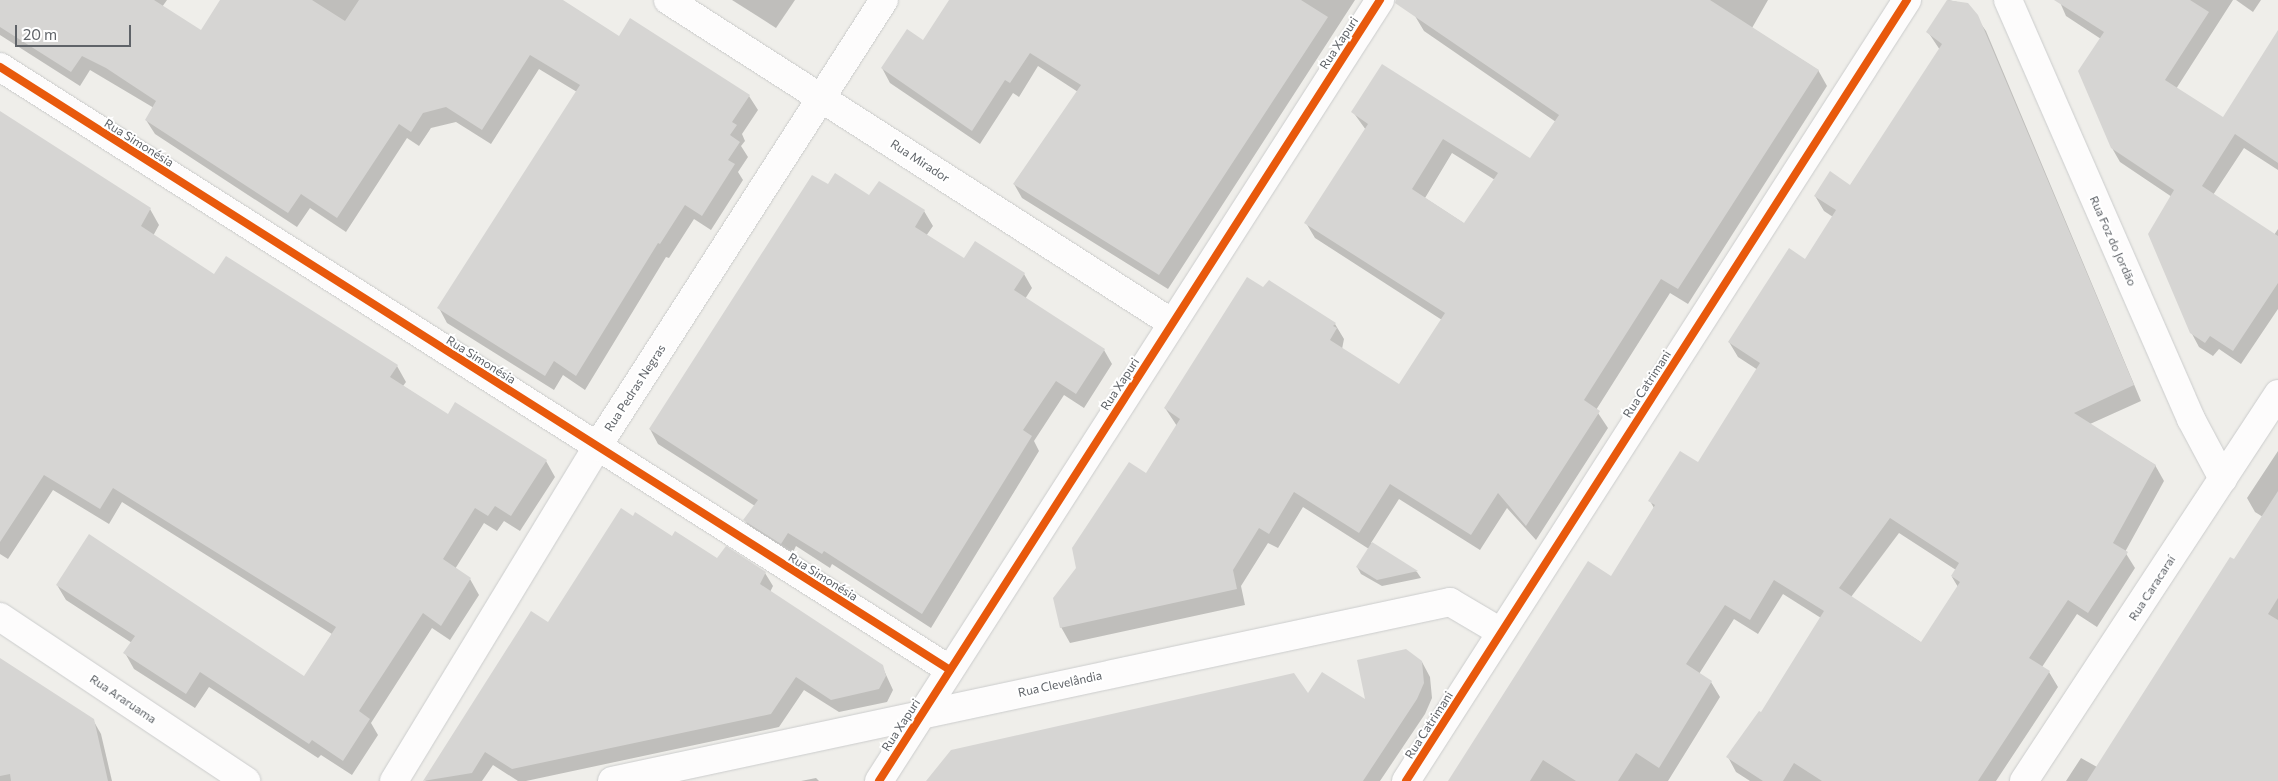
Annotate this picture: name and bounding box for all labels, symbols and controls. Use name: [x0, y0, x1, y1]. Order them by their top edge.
street label: Rua Xapuri: [1317, 14, 1361, 72]
scale bar: [18, 15, 134, 47]
text: 20 m: [23, 25, 57, 43]
street label: Rua Simonésia: [102, 116, 176, 170]
street label: Rua Mirador: [888, 137, 952, 185]
street label: Rua Foz do Jordão: [2087, 194, 2139, 288]
street label: Rua Simonésia: [444, 333, 518, 387]
street label: Rua Pedras Negras: [602, 342, 668, 434]
street label: Rua Catrimani: [1620, 348, 1674, 420]
street label: Rua Xapuri: [1098, 355, 1142, 413]
street label: Rua Simonésia: [786, 550, 860, 604]
street label: Rua Caracaraí: [2126, 553, 2178, 623]
street label: Rua Clevelândia: [1017, 668, 1103, 700]
street label: Rua Araruama: [87, 672, 159, 726]
street label: Rua Catrimani: [1402, 689, 1456, 761]
street label: Rua Xapuri: [879, 696, 923, 754]

